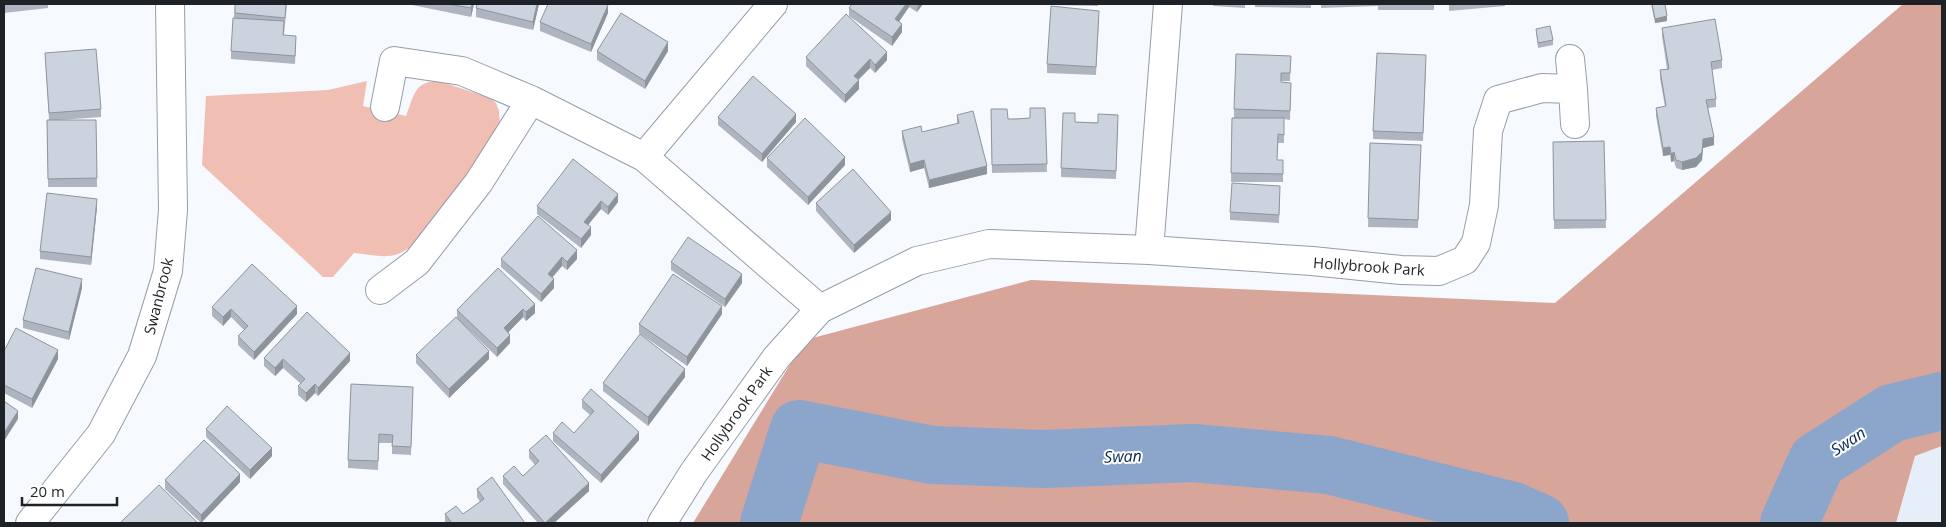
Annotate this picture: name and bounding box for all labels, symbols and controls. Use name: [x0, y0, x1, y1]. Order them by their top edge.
street label: Hollybrook Park: [1313, 252, 1426, 280]
street label: Swanbrook: [139, 255, 177, 337]
street label: Hollybrook Park: [696, 361, 776, 464]
water label: Swan: [1826, 421, 1870, 461]
water label: Swan: [1104, 444, 1142, 468]
scale bar: [22, 474, 118, 506]
text: 20 m: [30, 481, 65, 501]

